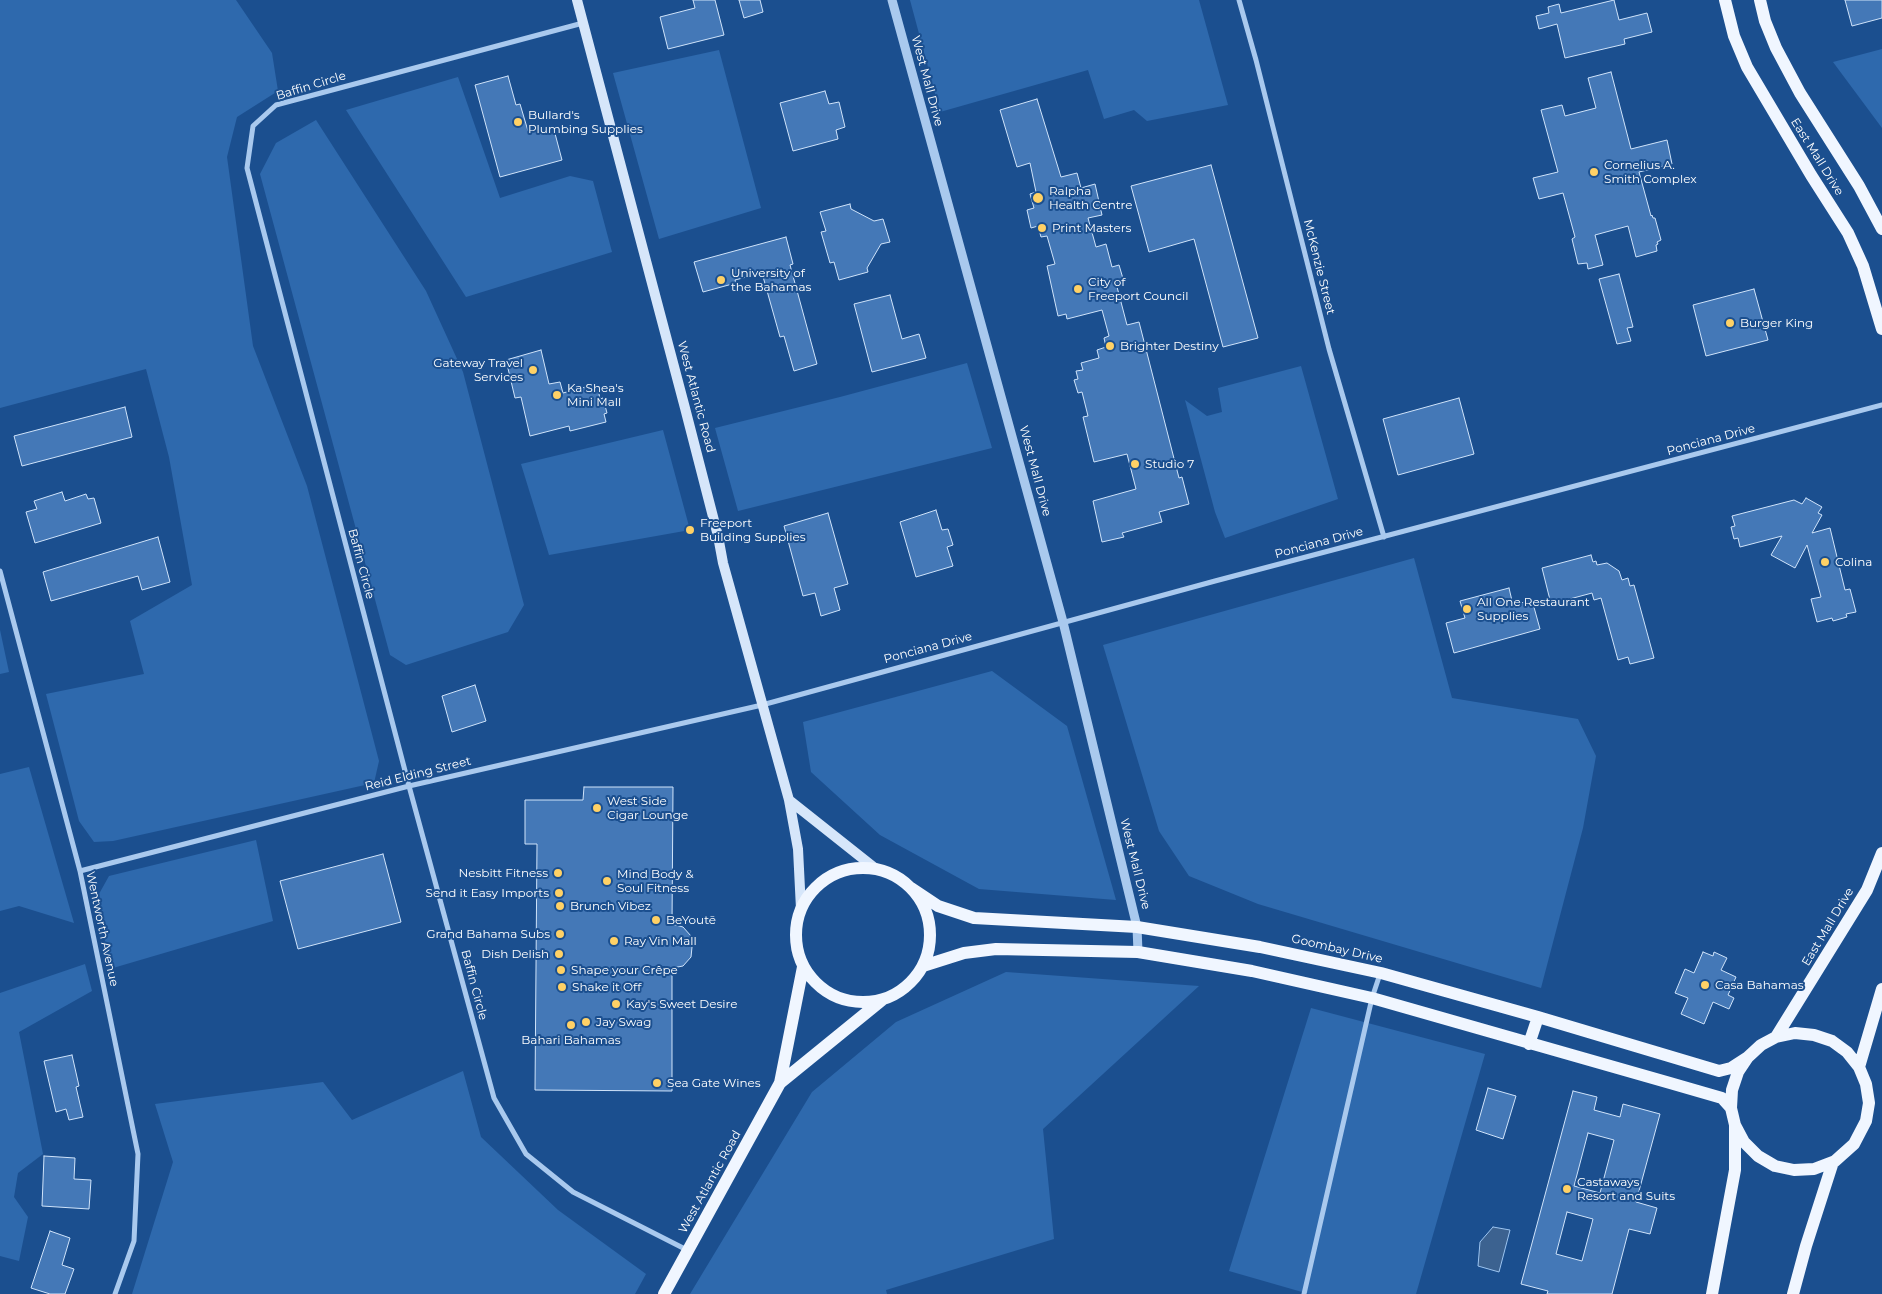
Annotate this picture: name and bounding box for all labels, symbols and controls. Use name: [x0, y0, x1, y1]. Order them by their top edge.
street label: West Mall Drive: [908, 34, 946, 128]
street label: Baffin Circle: [274, 69, 348, 103]
place label: Bullard's Plumbing Supplies: [528, 108, 643, 136]
marker: Bullard's Plumbing Supplies: [512, 116, 524, 128]
street label: East Mall Drive: [1787, 116, 1847, 198]
place label: Cornelius A. Smith Complex: [1604, 158, 1697, 186]
marker: Cornelius A. Smith Complex: [1588, 166, 1600, 178]
place label: Ralpha Health Centre: [1049, 184, 1133, 212]
marker: Ralpha Health Centre: [1031, 191, 1045, 205]
street label: McKenzie Street: [1300, 218, 1338, 316]
place label: Print Masters: [1052, 221, 1131, 235]
marker: Print Masters: [1036, 222, 1048, 234]
place label: University of the Bahamas: [731, 266, 811, 294]
marker: University of the Bahamas: [715, 274, 727, 286]
place label: City of Freeport Council: [1088, 275, 1188, 303]
marker: City of Freeport Council: [1072, 283, 1084, 295]
place label: Burger King: [1740, 316, 1813, 330]
marker: Burger King: [1724, 317, 1736, 329]
place label: Brighter Destiny: [1120, 339, 1219, 353]
street label: West Atlantic Road: [674, 340, 718, 454]
marker: Brighter Destiny: [1104, 340, 1116, 352]
place label: Gateway Travel Services: [433, 356, 523, 384]
marker: Gateway Travel Services: [527, 364, 539, 376]
place label: Ka Shea's Mini Mall: [567, 381, 624, 409]
marker: Ka Shea's Mini Mall: [551, 389, 563, 401]
street label: Ponciana Drive: [1665, 421, 1757, 459]
street label: West Mall Drive: [1016, 424, 1054, 518]
place label: Studio 7: [1145, 457, 1194, 471]
marker: Studio 7: [1129, 458, 1141, 470]
place label: Freeport Building Supplies: [700, 516, 806, 544]
marker: Freeport Building Supplies: [684, 524, 696, 536]
street label: Ponciana Drive: [1273, 524, 1365, 562]
street label: Baffin Circle: [345, 527, 377, 601]
place label: Colina: [1835, 555, 1872, 569]
marker: Colina: [1819, 556, 1831, 568]
place label: All One Restaurant Supplies: [1477, 595, 1590, 623]
marker: All One Restaurant Supplies: [1461, 603, 1473, 615]
street label: Ponciana Drive: [882, 629, 974, 667]
street label: Reid Elding Street: [363, 754, 473, 794]
place label: West Side Cigar Lounge: [607, 794, 688, 822]
marker: West Side Cigar Lounge: [591, 802, 603, 814]
street label: West Mall Drive: [1117, 817, 1153, 911]
place label: Nesbitt Fitness: [458, 866, 548, 880]
marker: Nesbitt Fitness: [552, 867, 564, 879]
place label: Mind Body & Soul Fitness: [617, 867, 693, 895]
street label: Wentworth Avenue: [83, 870, 121, 988]
marker: Mind Body & Soul Fitness: [601, 875, 613, 887]
street label: East Mall Drive: [1799, 885, 1857, 969]
place label: Send it Easy Imports: [426, 886, 549, 900]
marker: Send it Easy Imports: [553, 887, 565, 899]
place label: Brunch Vibez: [570, 899, 651, 913]
marker: Brunch Vibez: [554, 900, 566, 912]
place label: BeYoutē: [666, 913, 716, 927]
marker: BeYoutē: [650, 914, 662, 926]
place label: Grand Bahama Subs: [426, 927, 550, 941]
marker: Grand Bahama Subs: [554, 928, 566, 940]
street label: Goombay Drive: [1290, 932, 1384, 966]
place label: Ray Vin Mall: [624, 934, 697, 948]
marker: Ray Vin Mall: [608, 935, 620, 947]
place label: Dish Delish: [481, 947, 549, 961]
street label: Baffin Circle: [458, 948, 490, 1022]
marker: Dish Delish: [553, 948, 565, 960]
place label: Shape your Crêpe: [571, 963, 678, 977]
marker: Shape your Crêpe: [555, 964, 567, 976]
place label: Casa Bahamas: [1715, 978, 1804, 992]
marker: Casa Bahamas: [1699, 979, 1711, 991]
place label: Shake it Off: [572, 980, 641, 994]
marker: Shake it Off: [556, 981, 568, 993]
place label: Kay's Sweet Desire: [626, 997, 737, 1011]
marker: Kay's Sweet Desire: [610, 998, 622, 1010]
place label: Jay Swag: [596, 1015, 651, 1029]
marker: Jay Swag: [580, 1016, 592, 1028]
marker: Bahari Bahamas: [565, 1019, 577, 1031]
place label: Bahari Bahamas: [521, 1033, 621, 1047]
place label: Sea Gate Wines: [667, 1076, 761, 1090]
marker: Sea Gate Wines: [651, 1077, 663, 1089]
street label: West Atlantic Road: [676, 1128, 744, 1236]
place label: Castaways Resort and Suits: [1577, 1175, 1675, 1203]
marker: Castaways Resort and Suits: [1561, 1183, 1573, 1195]

